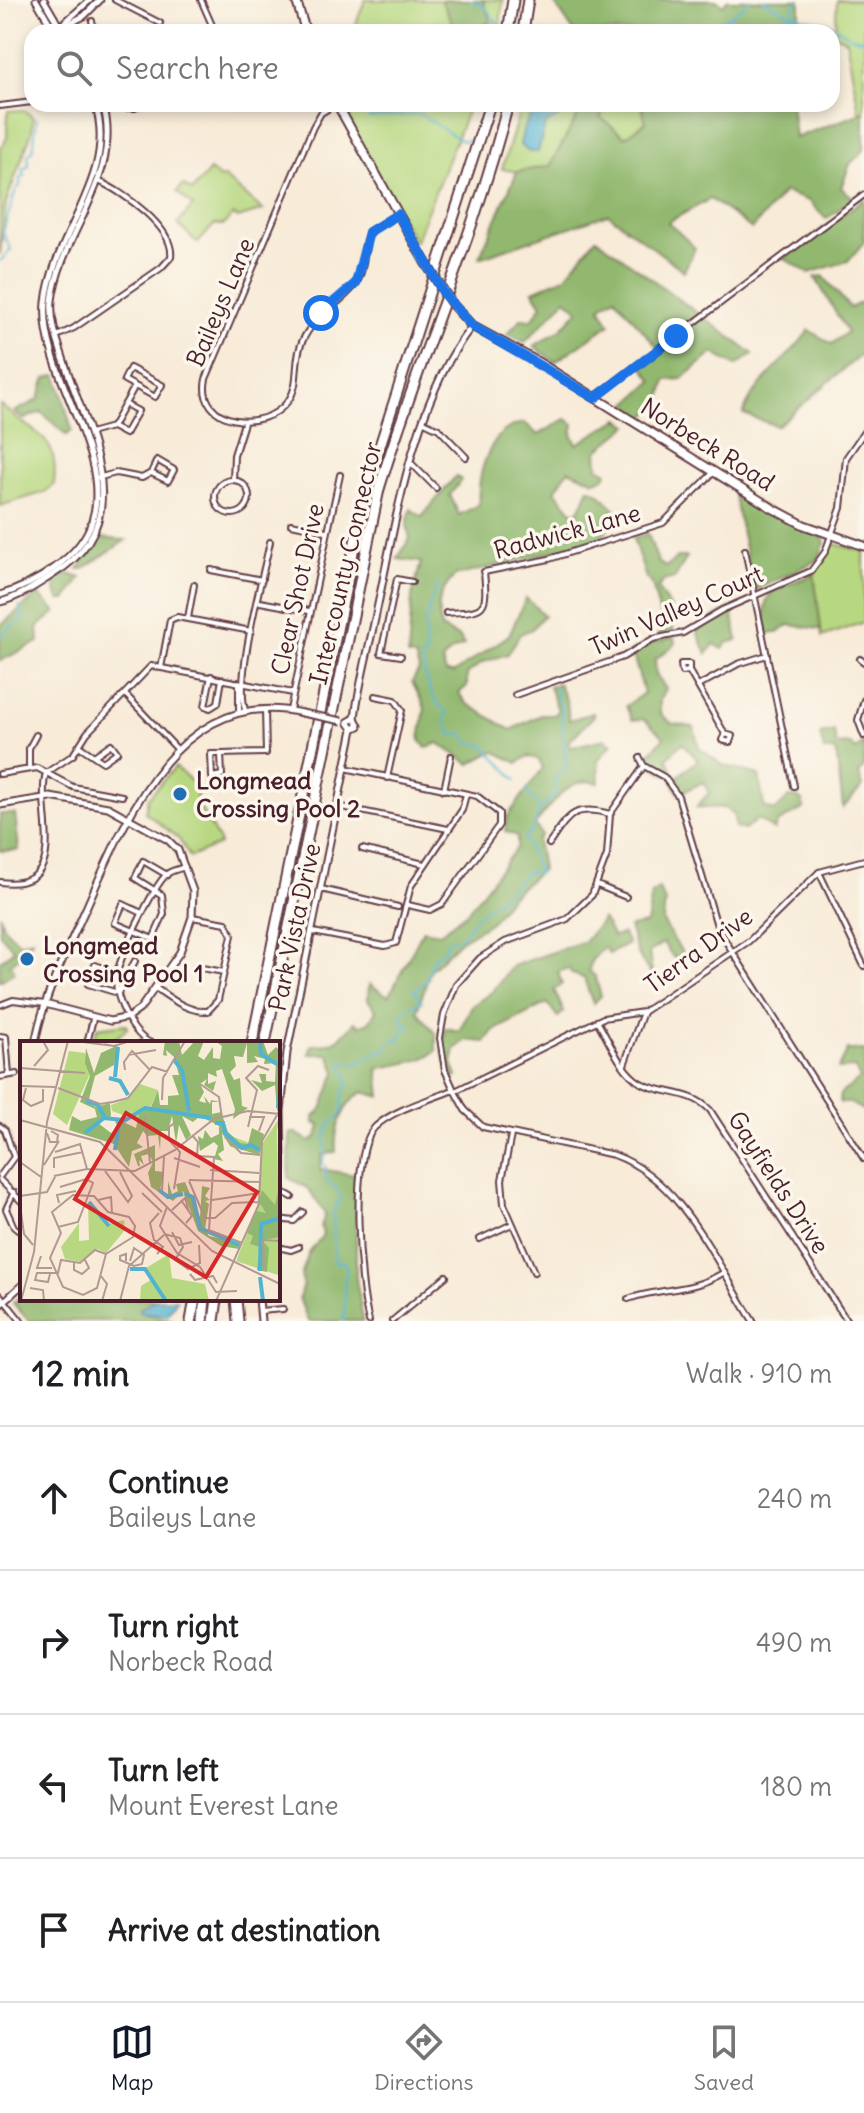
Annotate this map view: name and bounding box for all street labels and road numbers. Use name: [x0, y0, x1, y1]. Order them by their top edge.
street label: Baileys Lane: [179, 233, 261, 371]
street label: Norbeck Road: [635, 391, 781, 497]
street label: Intercounty Connector: [302, 438, 388, 687]
street label: Radwick Lane: [490, 497, 644, 565]
street label: Clear Shot Drive: [264, 501, 330, 677]
street label: Twin Valley Court: [585, 558, 767, 662]
street label: Park Vista Drive: [262, 840, 326, 1014]
street label: Tierra Drive: [638, 901, 758, 999]
street label: Gayfields Drive: [722, 1105, 836, 1259]

